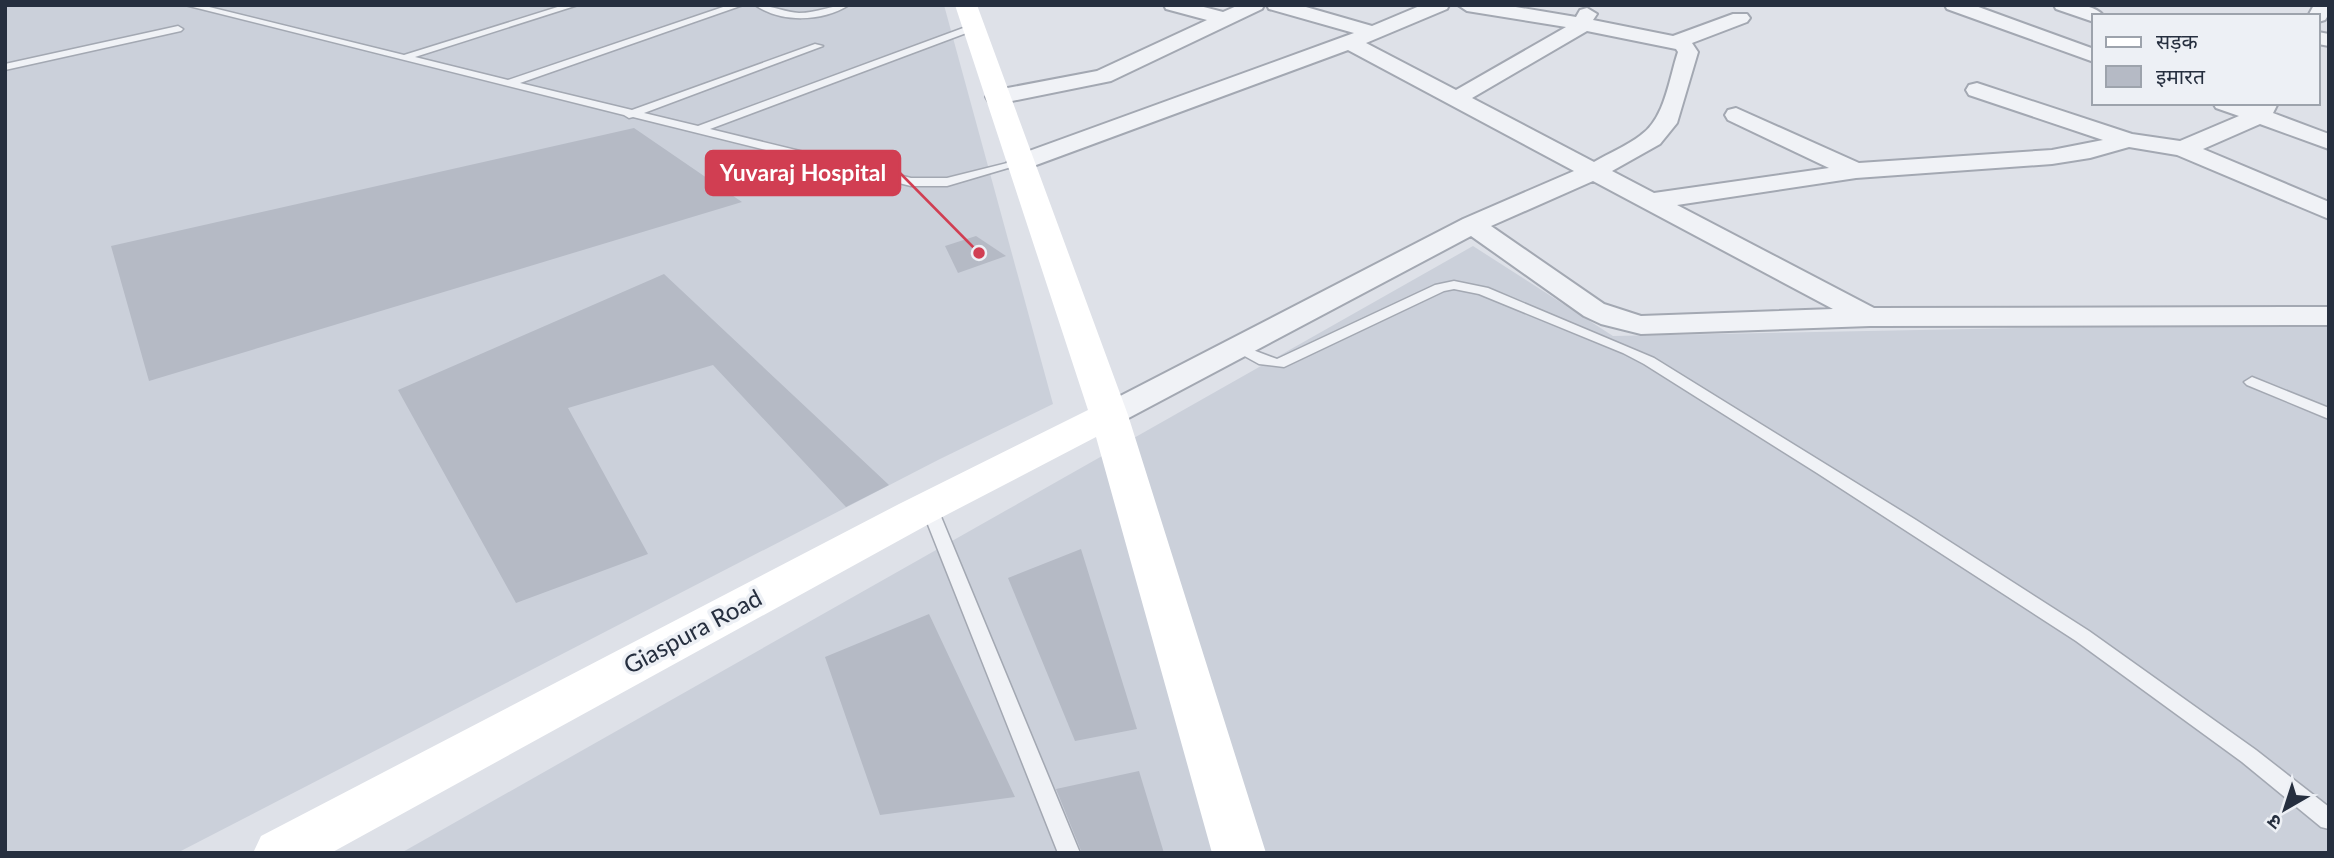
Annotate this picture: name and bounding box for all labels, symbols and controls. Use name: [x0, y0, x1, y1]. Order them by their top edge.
legend: [2092, 14, 2320, 105]
text: सड़क: [2156, 28, 2198, 53]
text: इमारत: [2156, 63, 2206, 88]
callout: Yuvaraj Hospital: [706, 151, 900, 195]
text: Yuvaraj Hospital: [719, 158, 886, 186]
street label: Giaspura Road: [618, 582, 766, 679]
north arrow: [2250, 774, 2320, 844]
text: उ: [2262, 810, 2286, 835]

